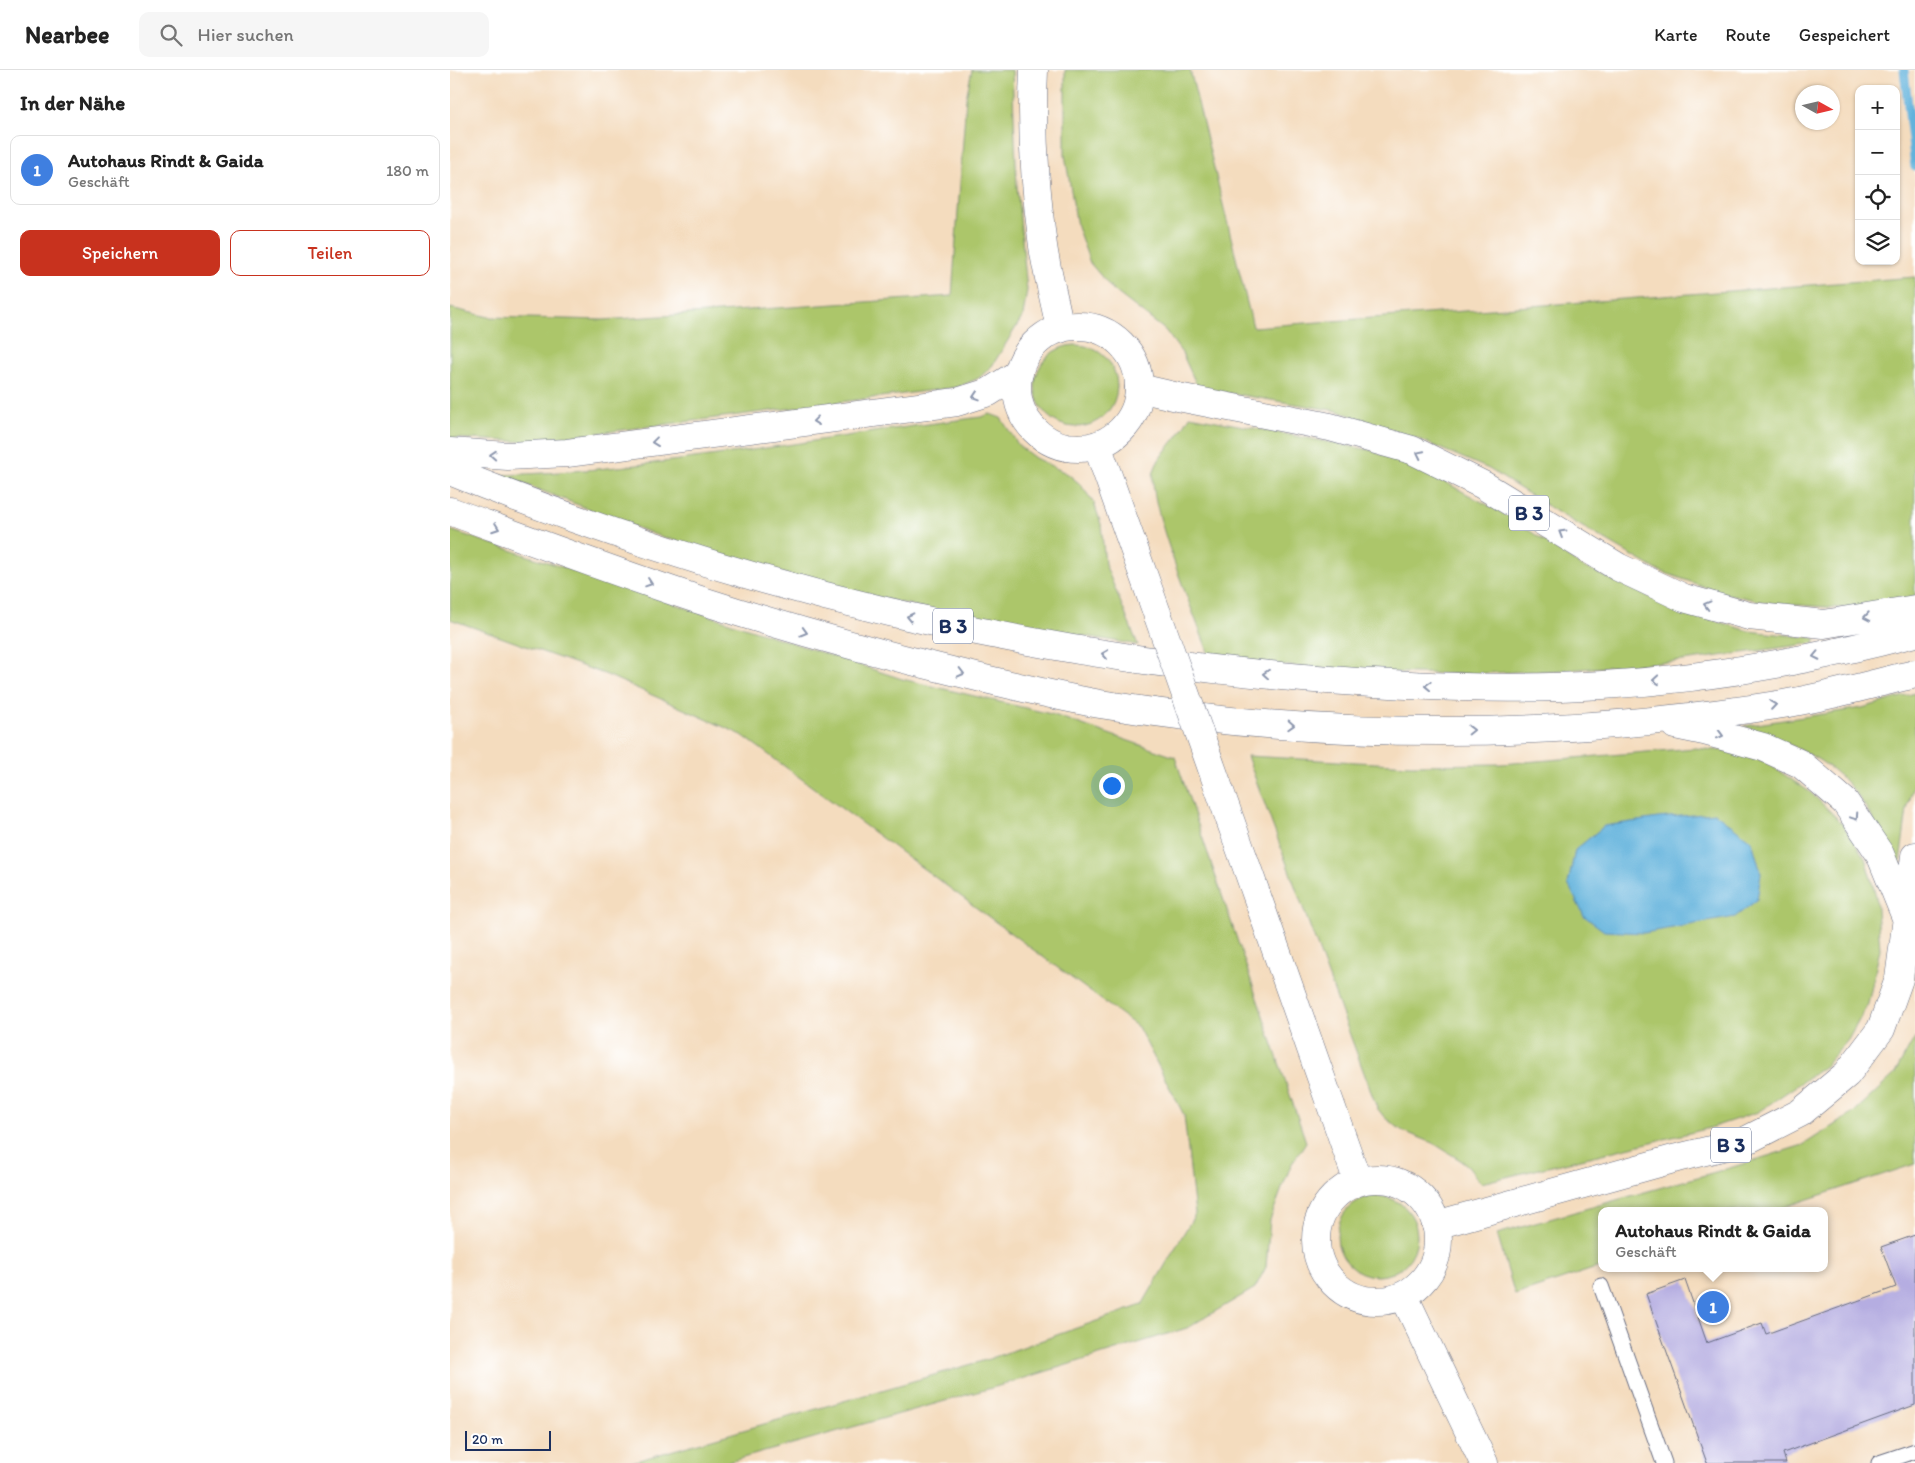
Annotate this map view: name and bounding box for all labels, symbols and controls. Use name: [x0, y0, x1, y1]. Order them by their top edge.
search box: [139, 12, 489, 57]
text: Nearbee: [25, 20, 109, 49]
icon: search: [157, 21, 185, 49]
text: Hier suchen: [197, 23, 294, 46]
text: Karte: [1654, 24, 1697, 46]
text: Route: [1725, 24, 1771, 46]
text: Gespeichert: [1799, 24, 1890, 46]
north arrow: [1795, 85, 1840, 130]
map controls: [1855, 85, 1900, 265]
button: +: [1855, 85, 1900, 130]
text: In der Nähe: [20, 90, 125, 115]
button: −: [1855, 130, 1900, 175]
text: Autohaus Rindt & Gaida: [68, 149, 264, 172]
text: 1: [33, 161, 41, 180]
text: 180 m: [386, 161, 429, 180]
text: Geschäft: [68, 172, 130, 191]
button: locate: [1855, 175, 1900, 220]
button: layers: [1855, 220, 1900, 265]
button: Speichern: [20, 230, 220, 276]
button: Teilen: [230, 230, 430, 276]
one-way arrow: [973, 390, 981, 400]
one-way arrow: [812, 415, 820, 426]
one-way arrow: [651, 436, 659, 447]
one-way arrow: [489, 450, 497, 461]
one-way arrow: [1416, 450, 1425, 461]
road number: B 3: [1509, 496, 1549, 530]
one-way arrow: [491, 522, 500, 532]
one-way arrow: [1558, 530, 1568, 539]
one-way arrow: [644, 577, 652, 587]
one-way arrow: [1703, 600, 1712, 610]
road number: B 3: [933, 608, 973, 644]
one-way arrow: [906, 612, 915, 623]
one-way arrow: [1863, 612, 1871, 622]
one-way arrow: [799, 626, 807, 636]
one-way arrow: [1100, 649, 1109, 659]
one-way arrow: [1812, 651, 1821, 661]
one-way arrow: [956, 667, 965, 678]
one-way arrow: [1261, 669, 1269, 680]
one-way arrow: [1651, 675, 1659, 686]
one-way arrow: [1423, 680, 1431, 691]
one-way arrow: [1770, 700, 1778, 711]
one-way arrow: [1287, 719, 1295, 730]
one-way arrow: [1467, 725, 1475, 735]
one-way arrow: [1716, 729, 1725, 740]
your location: [1099, 773, 1125, 799]
one-way arrow: [1849, 812, 1858, 821]
road number: B 3: [1711, 1128, 1751, 1162]
popup: [1598, 1207, 1828, 1272]
text: Autohaus Rindt & Gaida: [1615, 1219, 1811, 1242]
text: Geschäft: [1615, 1242, 1677, 1261]
pin: 1: [1697, 1288, 1729, 1326]
scale bar: [465, 1428, 551, 1451]
text: 20 m: [472, 1431, 503, 1448]

